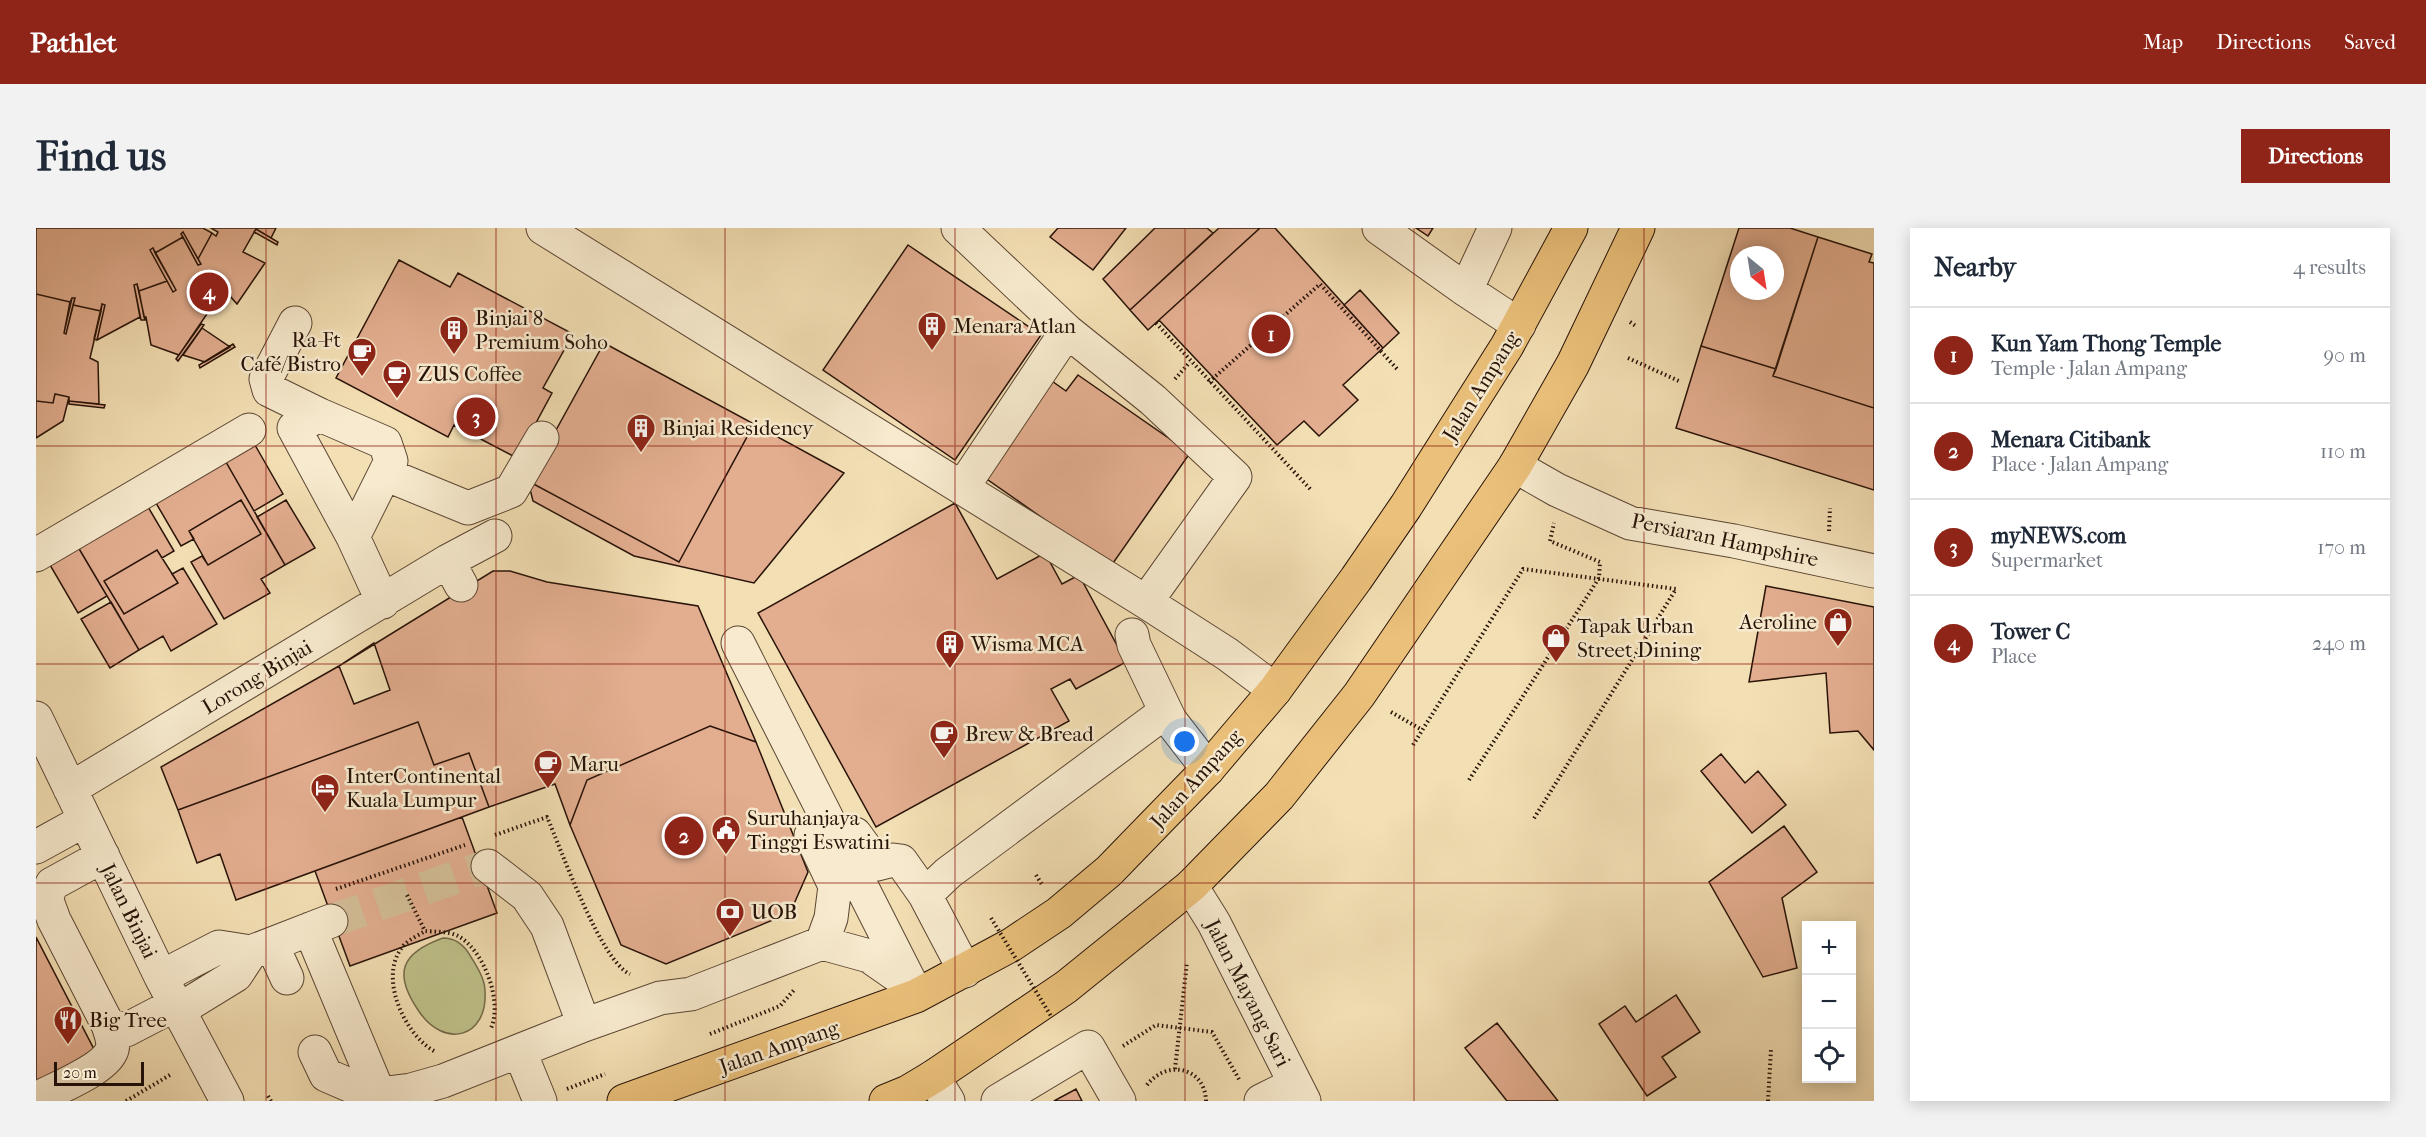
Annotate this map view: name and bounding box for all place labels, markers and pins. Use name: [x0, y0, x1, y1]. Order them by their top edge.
pin: 4: [190, 270, 228, 314]
place label: Binjai 8 Premium Soho: [475, 306, 608, 354]
building icon: Menara Atlan: [916, 310, 948, 352]
pin: 1: [1252, 312, 1290, 356]
building icon: Binjai 8 Premium Soho: [438, 314, 470, 356]
place label: Menara Atlan: [953, 314, 1076, 338]
place label: Ra-Ft Café/Bistro: [240, 328, 341, 376]
cafe icon: Ra-Ft Café/Bistro: [346, 336, 378, 378]
cafe icon: ZUS Coffee: [381, 358, 413, 400]
place label: ZUS Coffee: [418, 362, 522, 386]
pin: 3: [456, 394, 496, 440]
building icon: Binjai Residency: [625, 412, 657, 454]
place label: Binjai Residency: [662, 416, 814, 440]
shop icon: Aeroline: [1822, 606, 1854, 648]
place label: Aeroline: [1738, 610, 1817, 634]
place label: Tapak Urban Street Dining: [1577, 614, 1702, 662]
shop icon: Tapak Urban Street Dining: [1540, 622, 1572, 664]
building icon: Wisma MCA: [934, 628, 966, 670]
place label: Wisma MCA: [970, 632, 1084, 656]
cafe icon: Brew & Bread: [928, 718, 960, 760]
place label: Brew & Bread: [965, 722, 1094, 746]
cafe icon: Maru: [532, 748, 564, 790]
place label: Maru: [569, 752, 619, 776]
place label: InterContinental Kuala Lumpur: [346, 764, 501, 812]
hotel icon: InterContinental Kuala Lumpur: [309, 772, 341, 814]
place label: Suruhanjaya Tinggi Eswatini: [747, 806, 890, 854]
pin: 2: [664, 814, 704, 858]
public building icon: Suruhanjaya Tinggi Eswatini: [710, 814, 742, 856]
bank icon: UOB: [714, 896, 746, 938]
place label: UOB: [751, 900, 797, 924]
restaurant icon: Big Tree: [52, 1004, 84, 1046]
place label: Big Tree: [89, 1008, 167, 1032]

